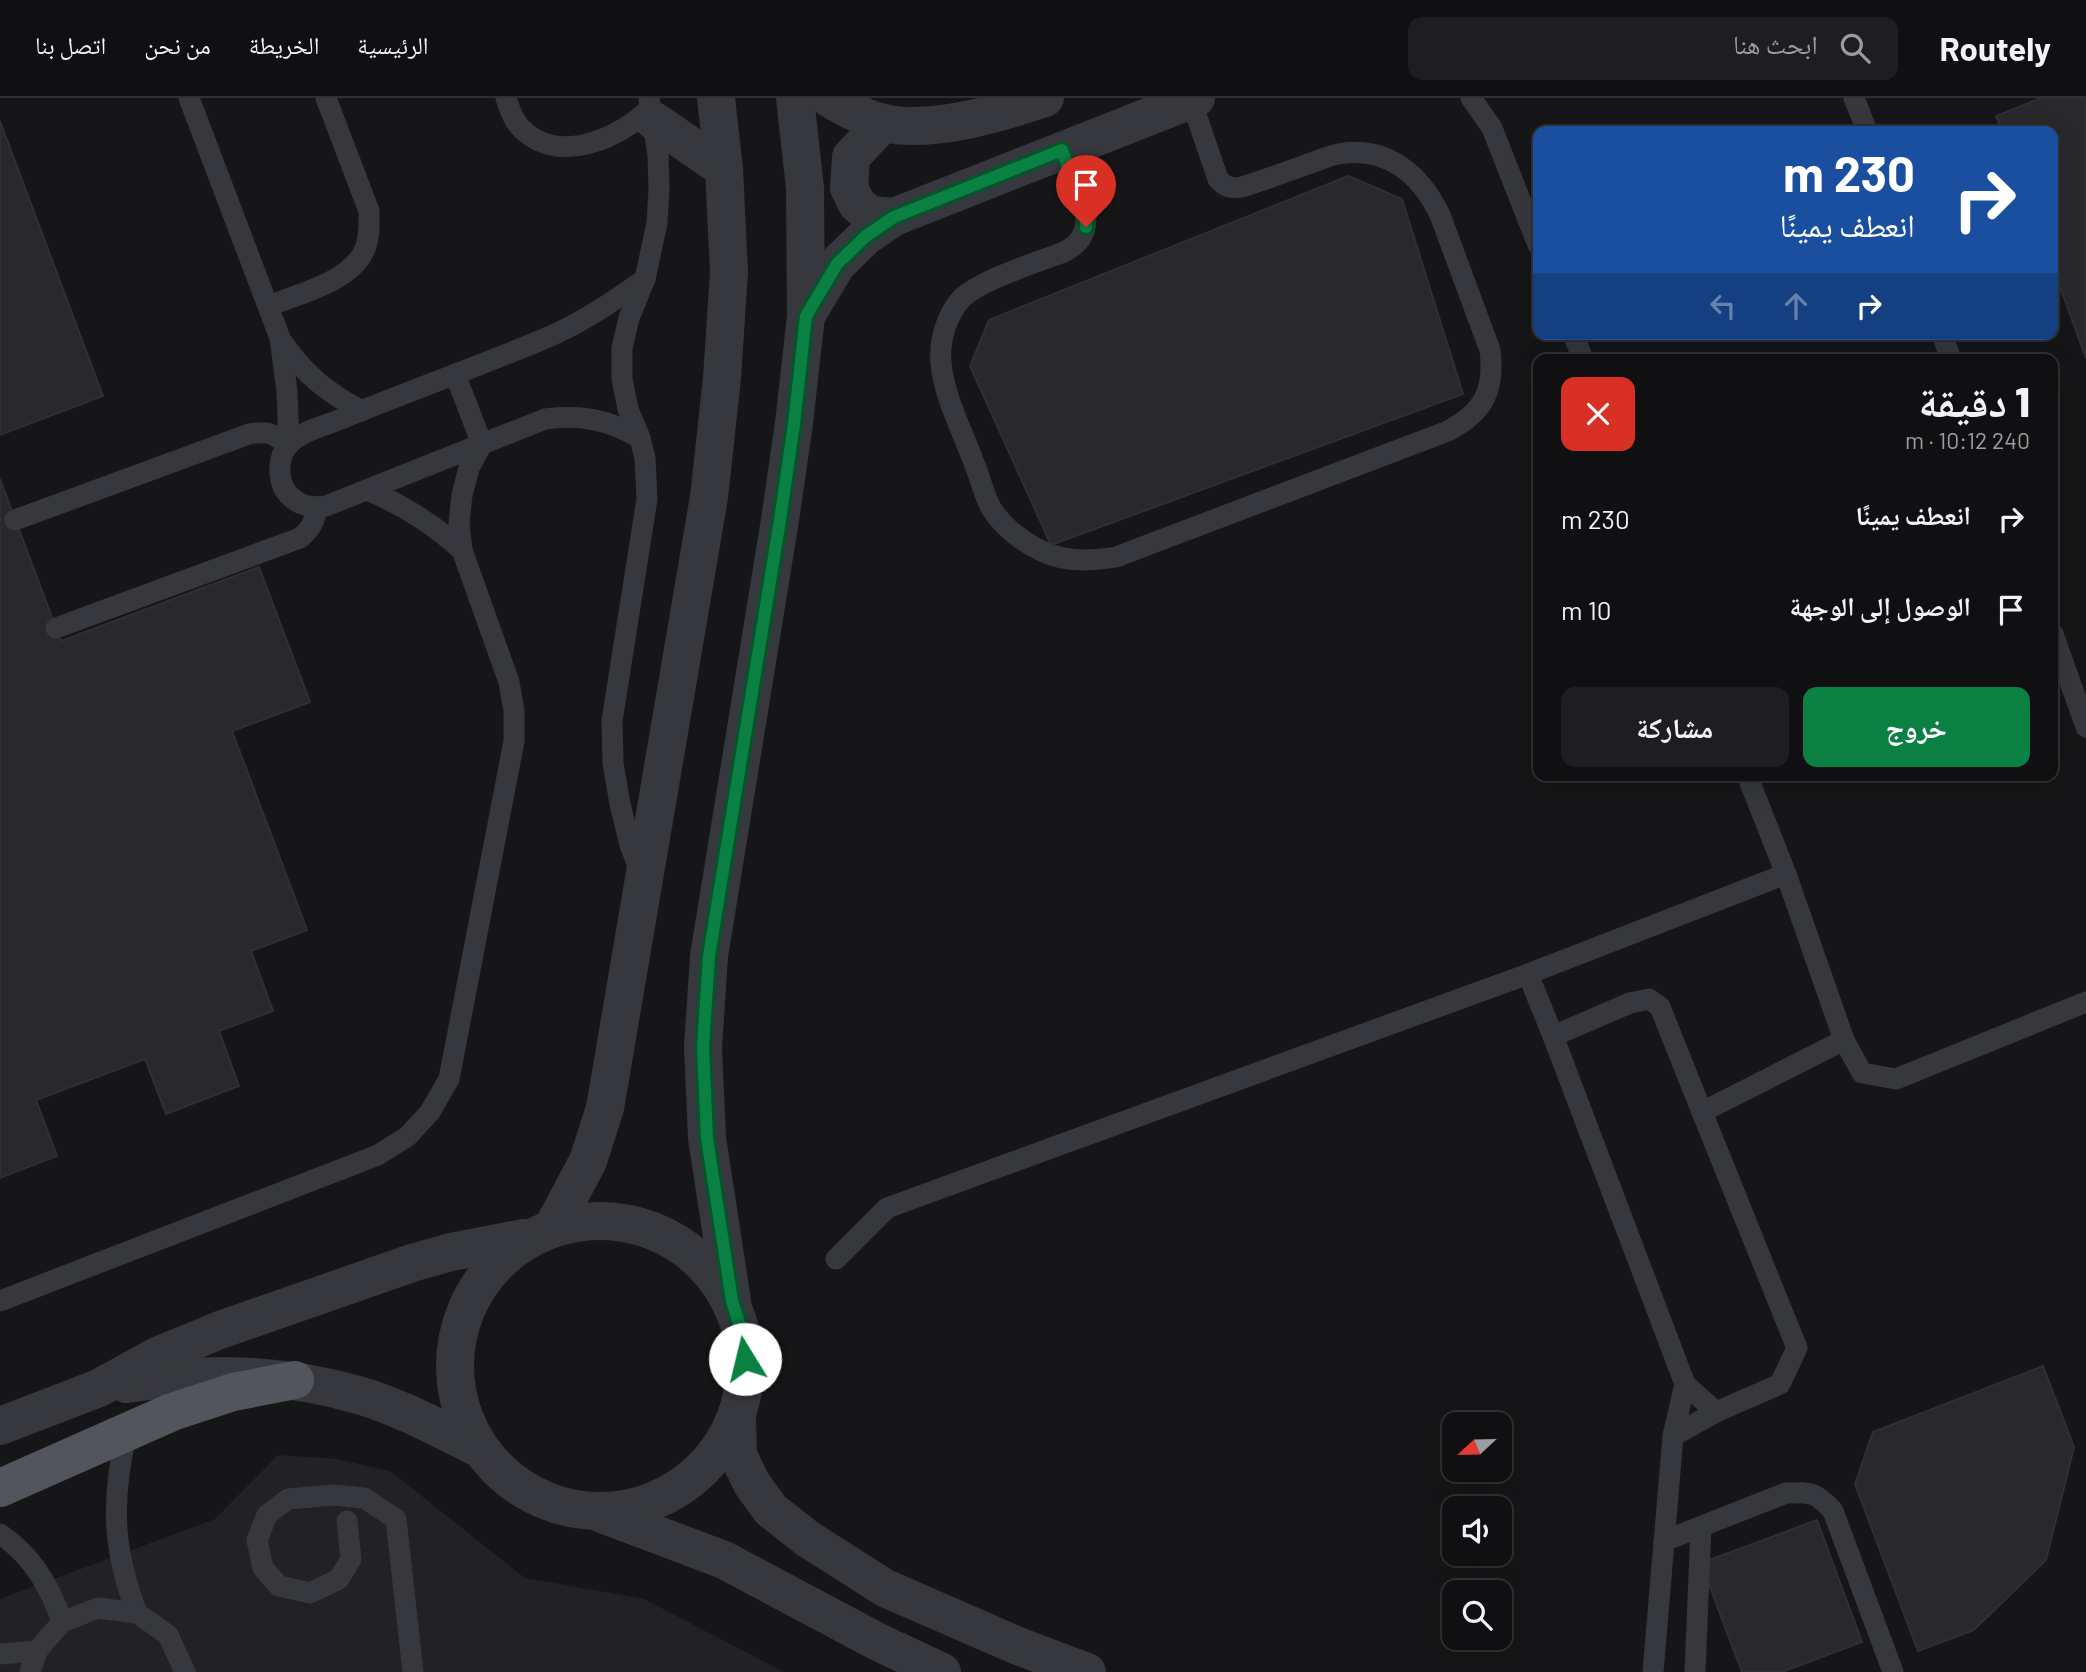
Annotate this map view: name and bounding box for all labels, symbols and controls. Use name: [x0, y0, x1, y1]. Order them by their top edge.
search box: [1408, 17, 1898, 80]
text: ابحث هنا: [1733, 28, 1818, 59]
text: Routely: [1940, 28, 2051, 68]
icon: search: [1836, 29, 1874, 67]
text: اتصل بنا: [35, 30, 106, 59]
text: من نحن: [144, 30, 211, 59]
text: الخريطة: [249, 30, 319, 59]
text: الرئيسية: [357, 30, 429, 59]
text: 230 m: [1783, 143, 1915, 202]
icon: right: [1939, 154, 2030, 245]
pin: [1056, 155, 1116, 227]
icon: arrive: [1067, 166, 1105, 204]
text: انعطف يمينًا: [1780, 205, 1915, 243]
icon: left: [1704, 287, 1742, 325]
icon: ahead: [1777, 287, 1815, 325]
icon: right: [1850, 287, 1888, 325]
text: 1 دقيقة: [1918, 375, 2030, 425]
button: close: [1561, 377, 1635, 451]
text: 240 m · 10:12: [1905, 426, 2030, 454]
text: انعطف يمينًا: [1856, 499, 1971, 530]
icon: right: [1992, 500, 2030, 538]
text: 230 m: [1561, 503, 1630, 534]
text: الوصول إلى الوجهة: [1790, 590, 1971, 621]
icon: arrive: [1992, 591, 2030, 629]
text: 10 m: [1561, 594, 1612, 625]
button: مشاركة: [1561, 687, 1789, 767]
button: خروج: [1803, 687, 2030, 767]
position arrow: [708, 1322, 782, 1396]
north arrow: [1442, 1412, 1512, 1482]
map controls: [1442, 1412, 1512, 1650]
button: sound: [1442, 1496, 1512, 1566]
button: search: [1442, 1580, 1512, 1650]

